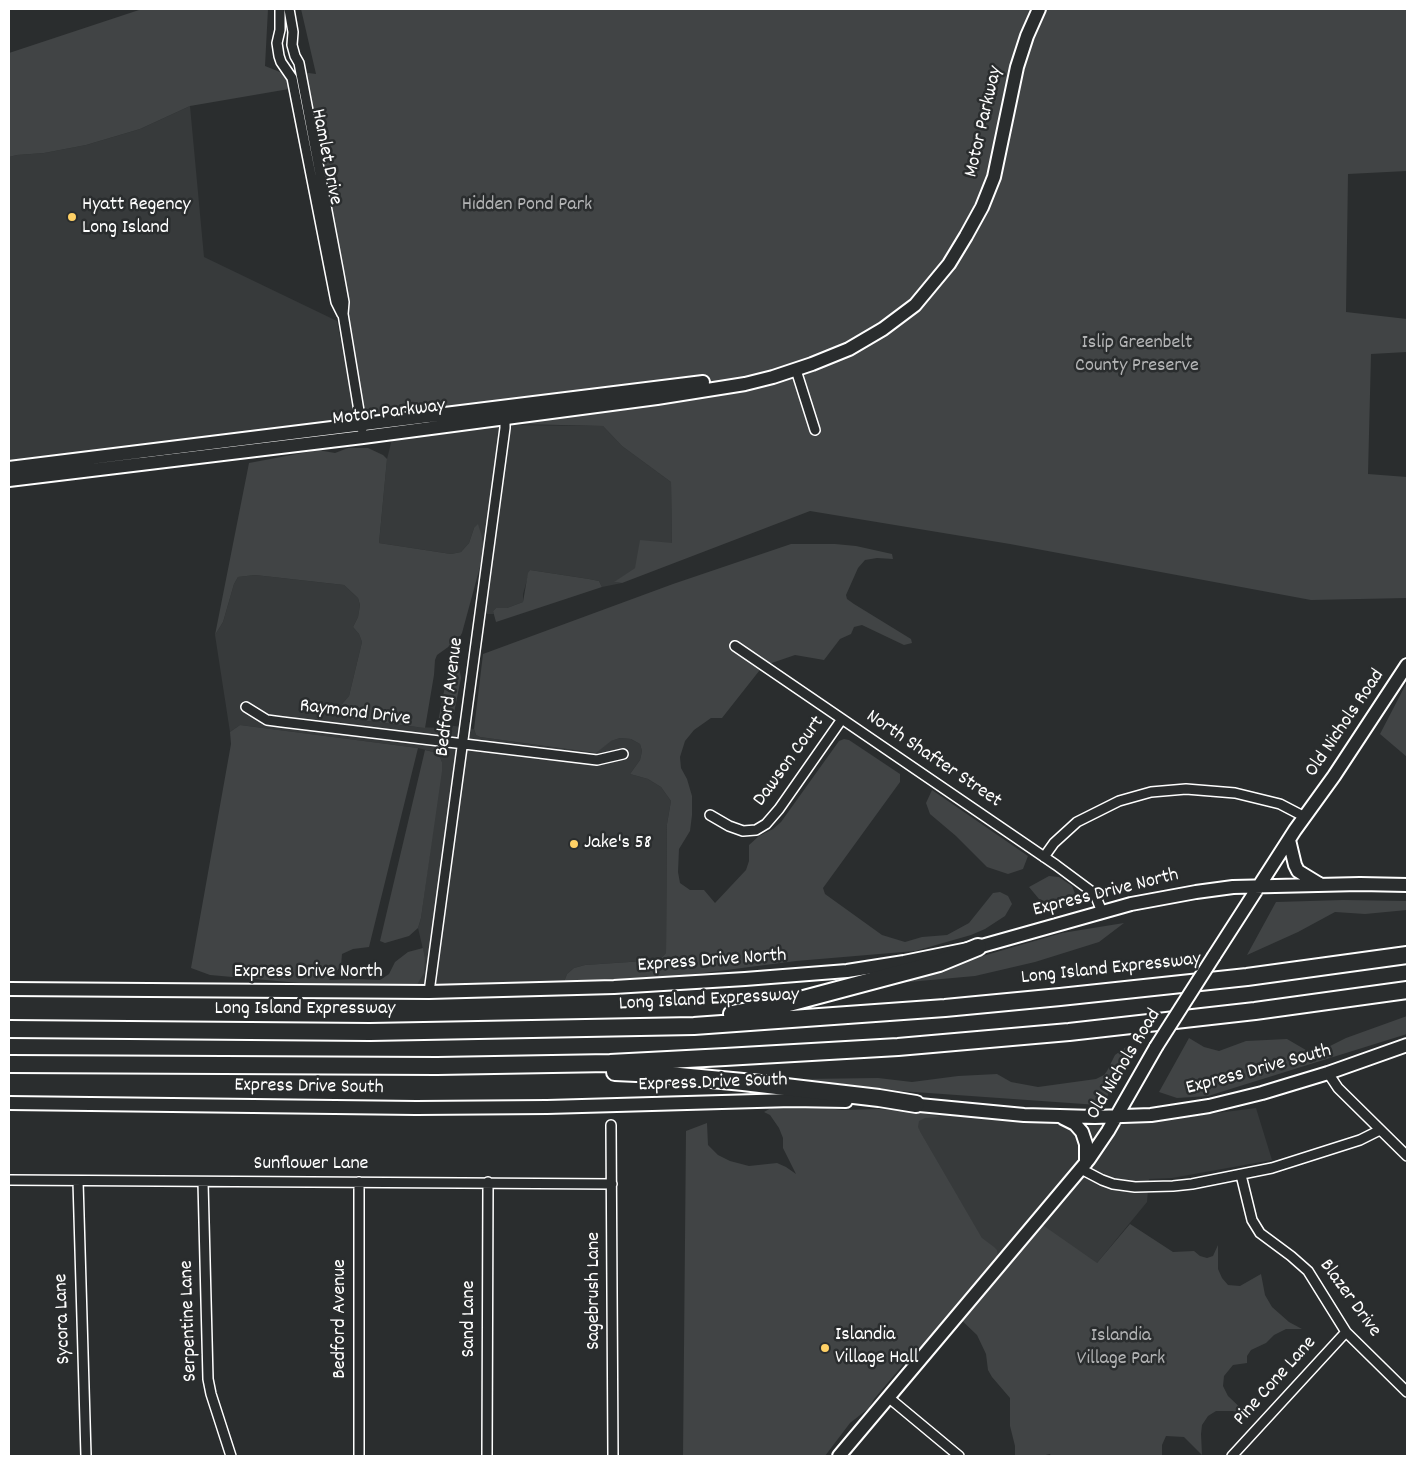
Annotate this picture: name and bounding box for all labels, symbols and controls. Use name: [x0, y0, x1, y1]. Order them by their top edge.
street label: Motor Parkway: [961, 64, 1009, 180]
street label: Hamlet Drive: [304, 107, 346, 207]
place label: Hyatt Regency Long Island: [82, 194, 191, 241]
park label: Hidden Pond Park: [462, 194, 592, 218]
marker: Hyatt Regency Long Island: [66, 211, 78, 223]
park label: Islip Greenbelt County Preserve: [1075, 332, 1199, 379]
street label: Motor Parkway: [331, 395, 447, 433]
street label: Bedford Avenue: [432, 636, 470, 758]
street label: Old Nichols Road: [1301, 665, 1391, 783]
street label: Raymond Drive: [298, 695, 412, 733]
street label: North Shafter Street: [861, 706, 1005, 814]
street label: Dawson Court: [749, 712, 831, 812]
place label: Jake's 58: [584, 832, 652, 856]
marker: Jake's 58: [568, 838, 580, 850]
street label: Express Drive North: [1031, 864, 1181, 924]
street label: Express Drive North: [637, 945, 787, 979]
street label: Long Island Expressway: [1020, 949, 1202, 991]
street label: Express Drive North: [233, 961, 383, 985]
street label: Long Island Expressway: [618, 984, 800, 1018]
street label: Long Island Expressway: [215, 998, 395, 1022]
street label: Old Nichols Road: [1083, 1005, 1167, 1125]
street label: Express Drive South: [1184, 1040, 1334, 1102]
street label: Express Drive South: [638, 1069, 788, 1099]
street label: Express Drive South: [234, 1075, 384, 1101]
street label: Sunflower Lane: [254, 1153, 368, 1177]
street label: Sagebrush Lane: [583, 1232, 607, 1350]
street label: Blazer Drive: [1313, 1255, 1385, 1343]
street label: Bedford Avenue: [329, 1259, 353, 1379]
street label: Serpentine Lane: [176, 1260, 204, 1382]
street label: Sycora Lane: [50, 1273, 78, 1365]
street label: Sand Lane: [458, 1281, 482, 1357]
place label: Islandia Village Hall: [835, 1324, 918, 1371]
park label: Islandia Village Park: [1077, 1325, 1165, 1372]
street label: Pine Cone Lane: [1229, 1332, 1323, 1432]
marker: Islandia Village Hall: [819, 1342, 831, 1354]

